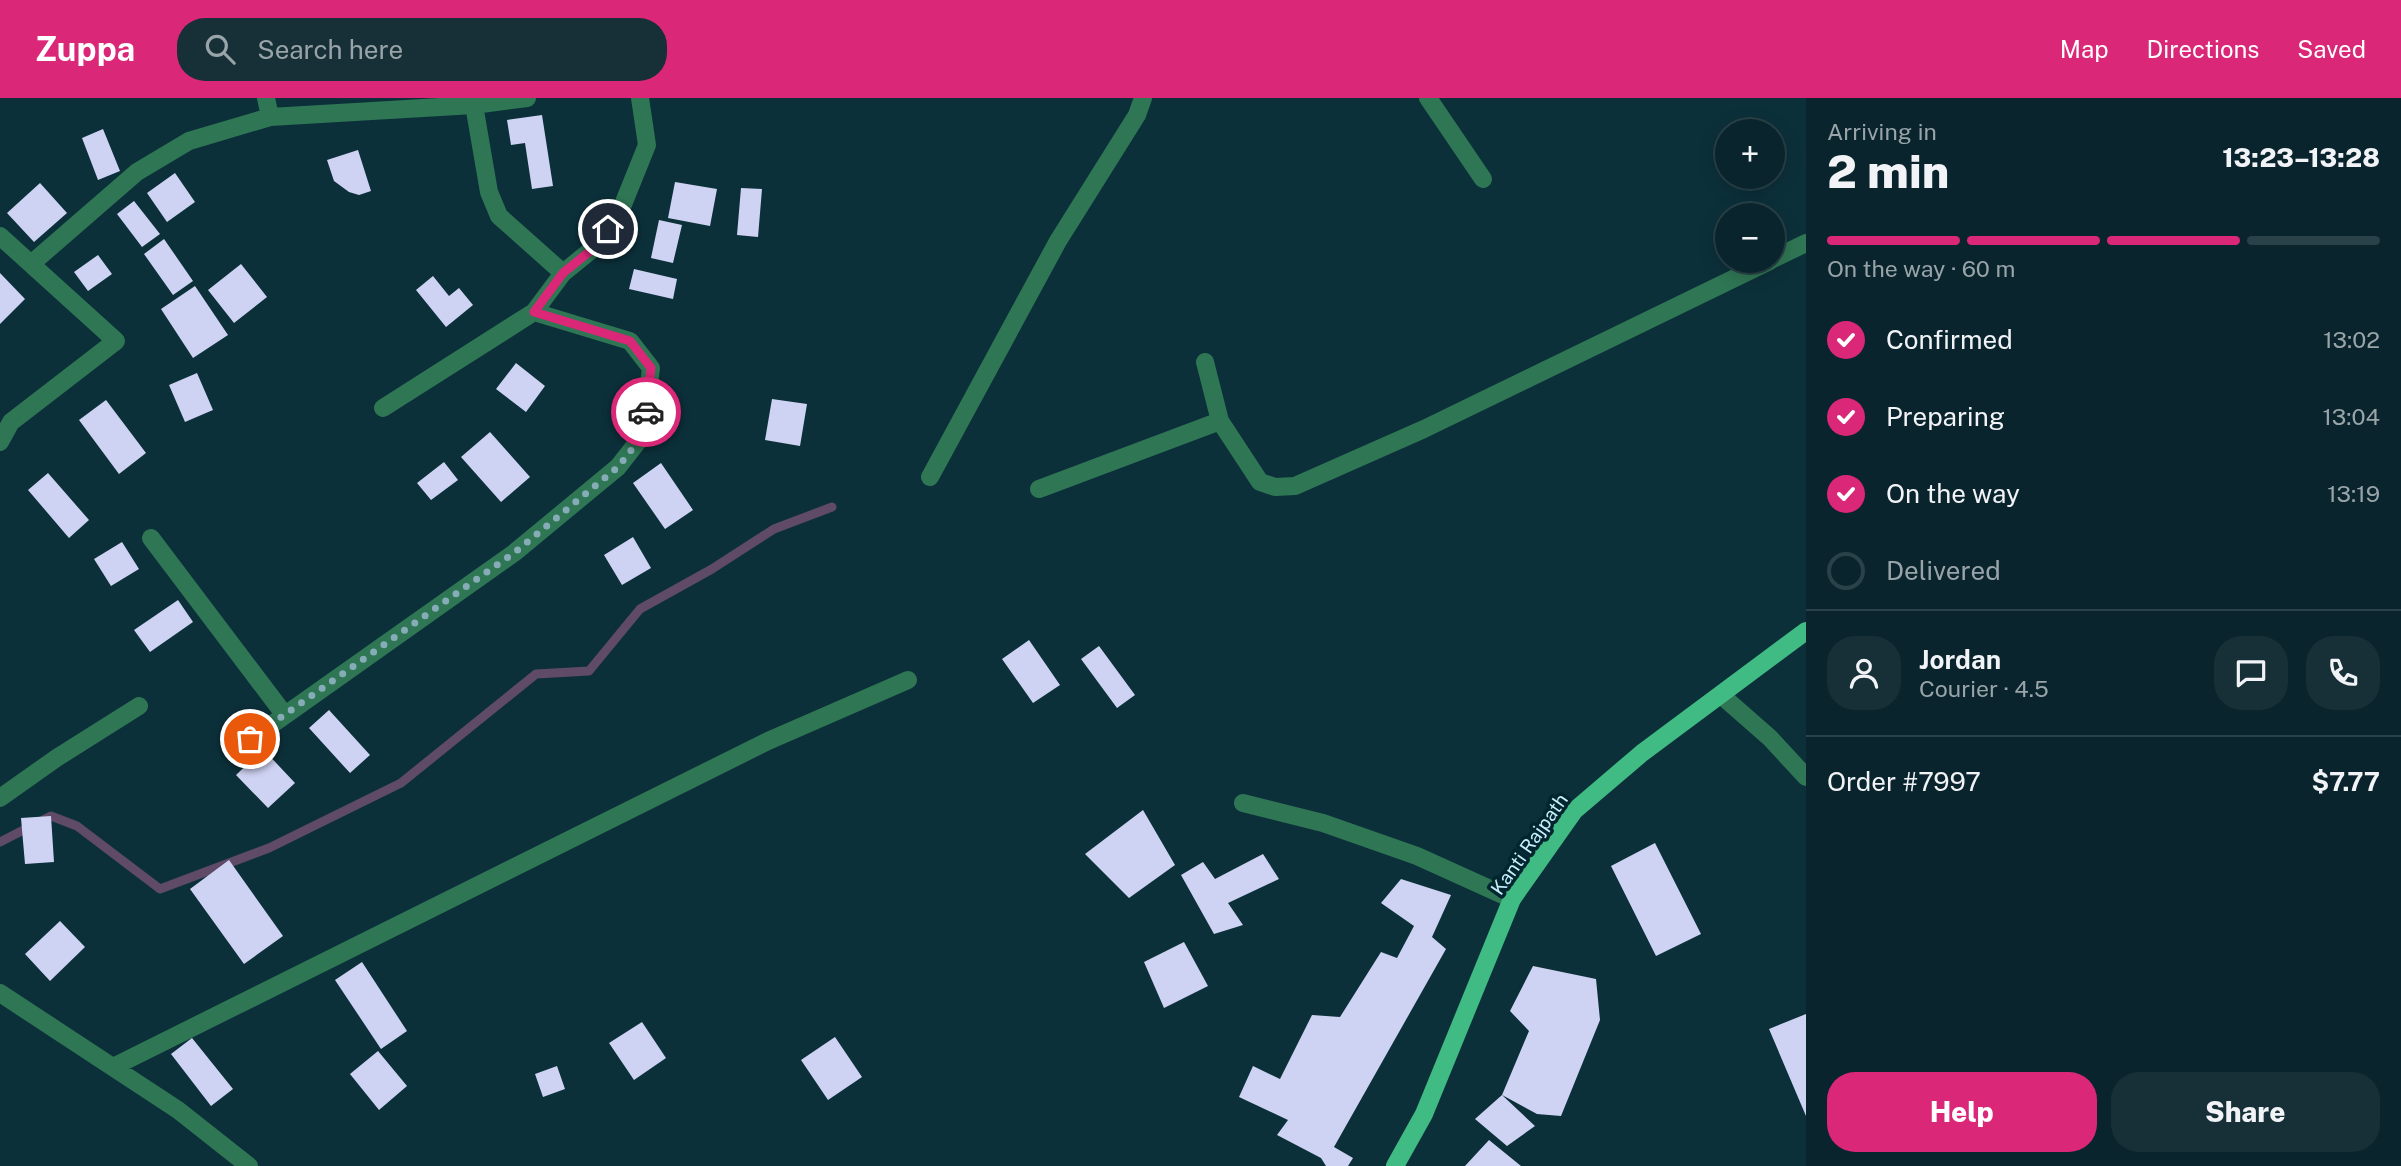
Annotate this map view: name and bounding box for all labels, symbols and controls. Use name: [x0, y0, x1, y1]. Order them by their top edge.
search box: [177, 18, 667, 81]
text: Zuppa: [35, 30, 135, 68]
icon: search: [201, 30, 239, 68]
text: Search here: [257, 34, 403, 65]
text: Map: [2060, 35, 2109, 63]
text: Directions: [2147, 35, 2259, 63]
text: Saved: [2297, 35, 2366, 63]
text: Arriving in: [1827, 118, 1937, 145]
map controls: [1715, 119, 1785, 273]
button: +: [1715, 119, 1785, 189]
text: 13:23–13:28: [2222, 142, 2380, 173]
text: 2 min: [1827, 144, 1949, 198]
pin: [578, 199, 638, 259]
button: −: [1715, 203, 1785, 273]
icon: home: [589, 210, 627, 248]
text: On the way · 60 m: [1827, 255, 2015, 282]
icon: check: [1827, 321, 1865, 359]
text: Confirmed: [1886, 324, 2013, 355]
text: 13:02: [2323, 326, 2380, 353]
courier: [611, 377, 681, 447]
icon: car: [627, 393, 665, 431]
icon: check: [1827, 398, 1865, 436]
text: Preparing: [1886, 401, 2005, 432]
text: 13:04: [2322, 403, 2380, 430]
icon: check: [1827, 475, 1865, 513]
text: On the way: [1886, 478, 2020, 509]
text: 13:19: [2327, 480, 2380, 507]
text: Delivered: [1886, 555, 2001, 586]
button: person: [1827, 636, 1901, 710]
button: chat: [2214, 636, 2288, 710]
button: phone: [2306, 636, 2380, 710]
text: Jordan: [1919, 644, 2001, 675]
text: Courier · 4.5: [1919, 675, 2049, 702]
pin: [220, 709, 280, 769]
icon: bag: [231, 720, 269, 758]
text: Order #7997: [1827, 766, 1981, 797]
text: $7.77: [2311, 766, 2380, 797]
street label: Kanti Rajpath: [1486, 789, 1572, 899]
button: Help: [1827, 1072, 2097, 1152]
button: Share: [2111, 1072, 2380, 1152]

